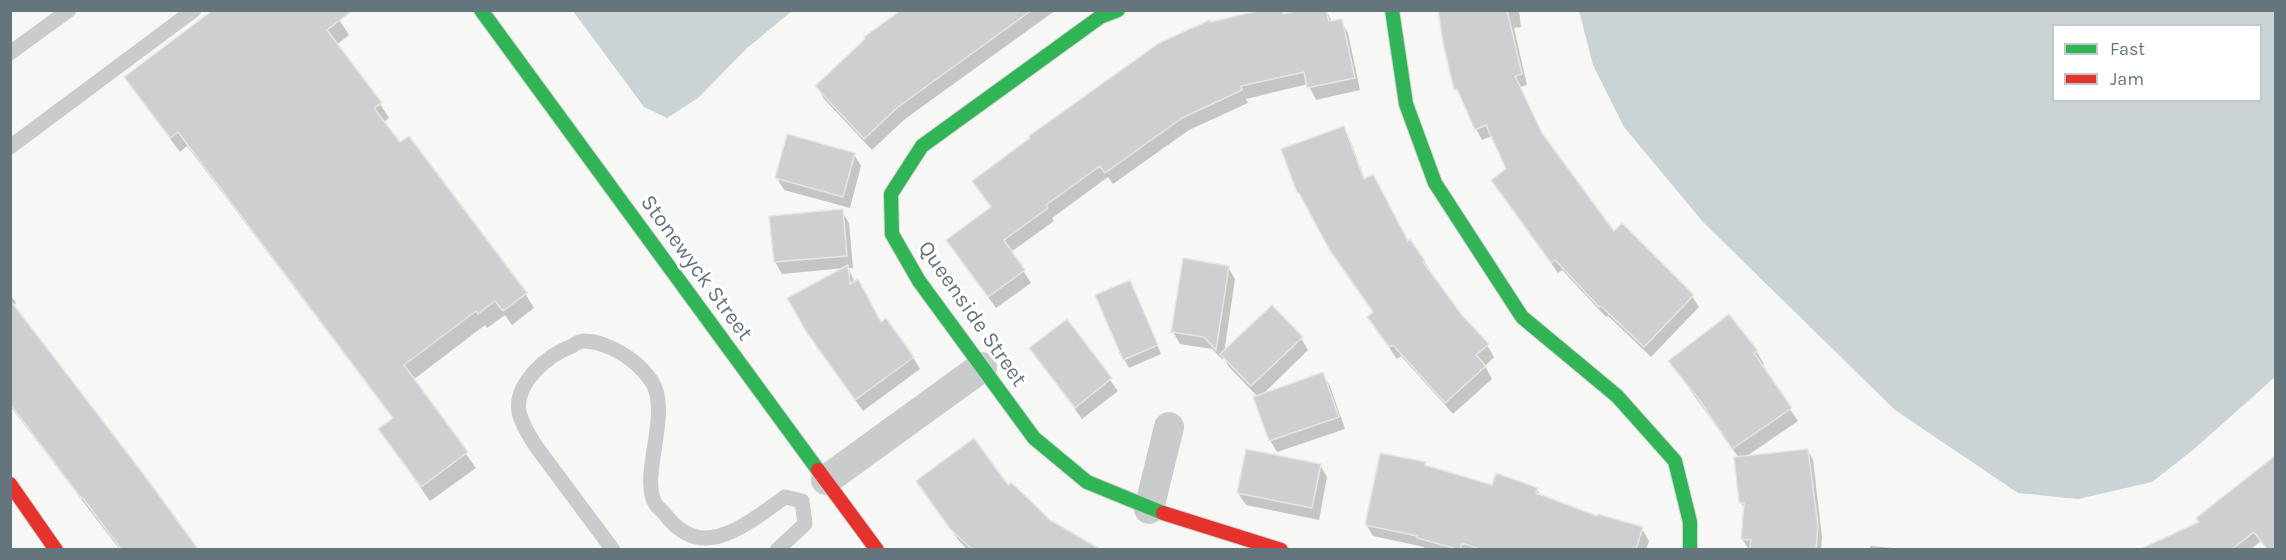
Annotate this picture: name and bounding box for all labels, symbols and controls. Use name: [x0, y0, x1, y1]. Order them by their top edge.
legend: [2052, 24, 2262, 102]
text: Fast: [2110, 38, 2145, 60]
text: Jam: [2110, 68, 2144, 90]
street label: Stonewyck Street: [634, 190, 758, 346]
street label: Queenside Street: [912, 236, 1032, 392]

